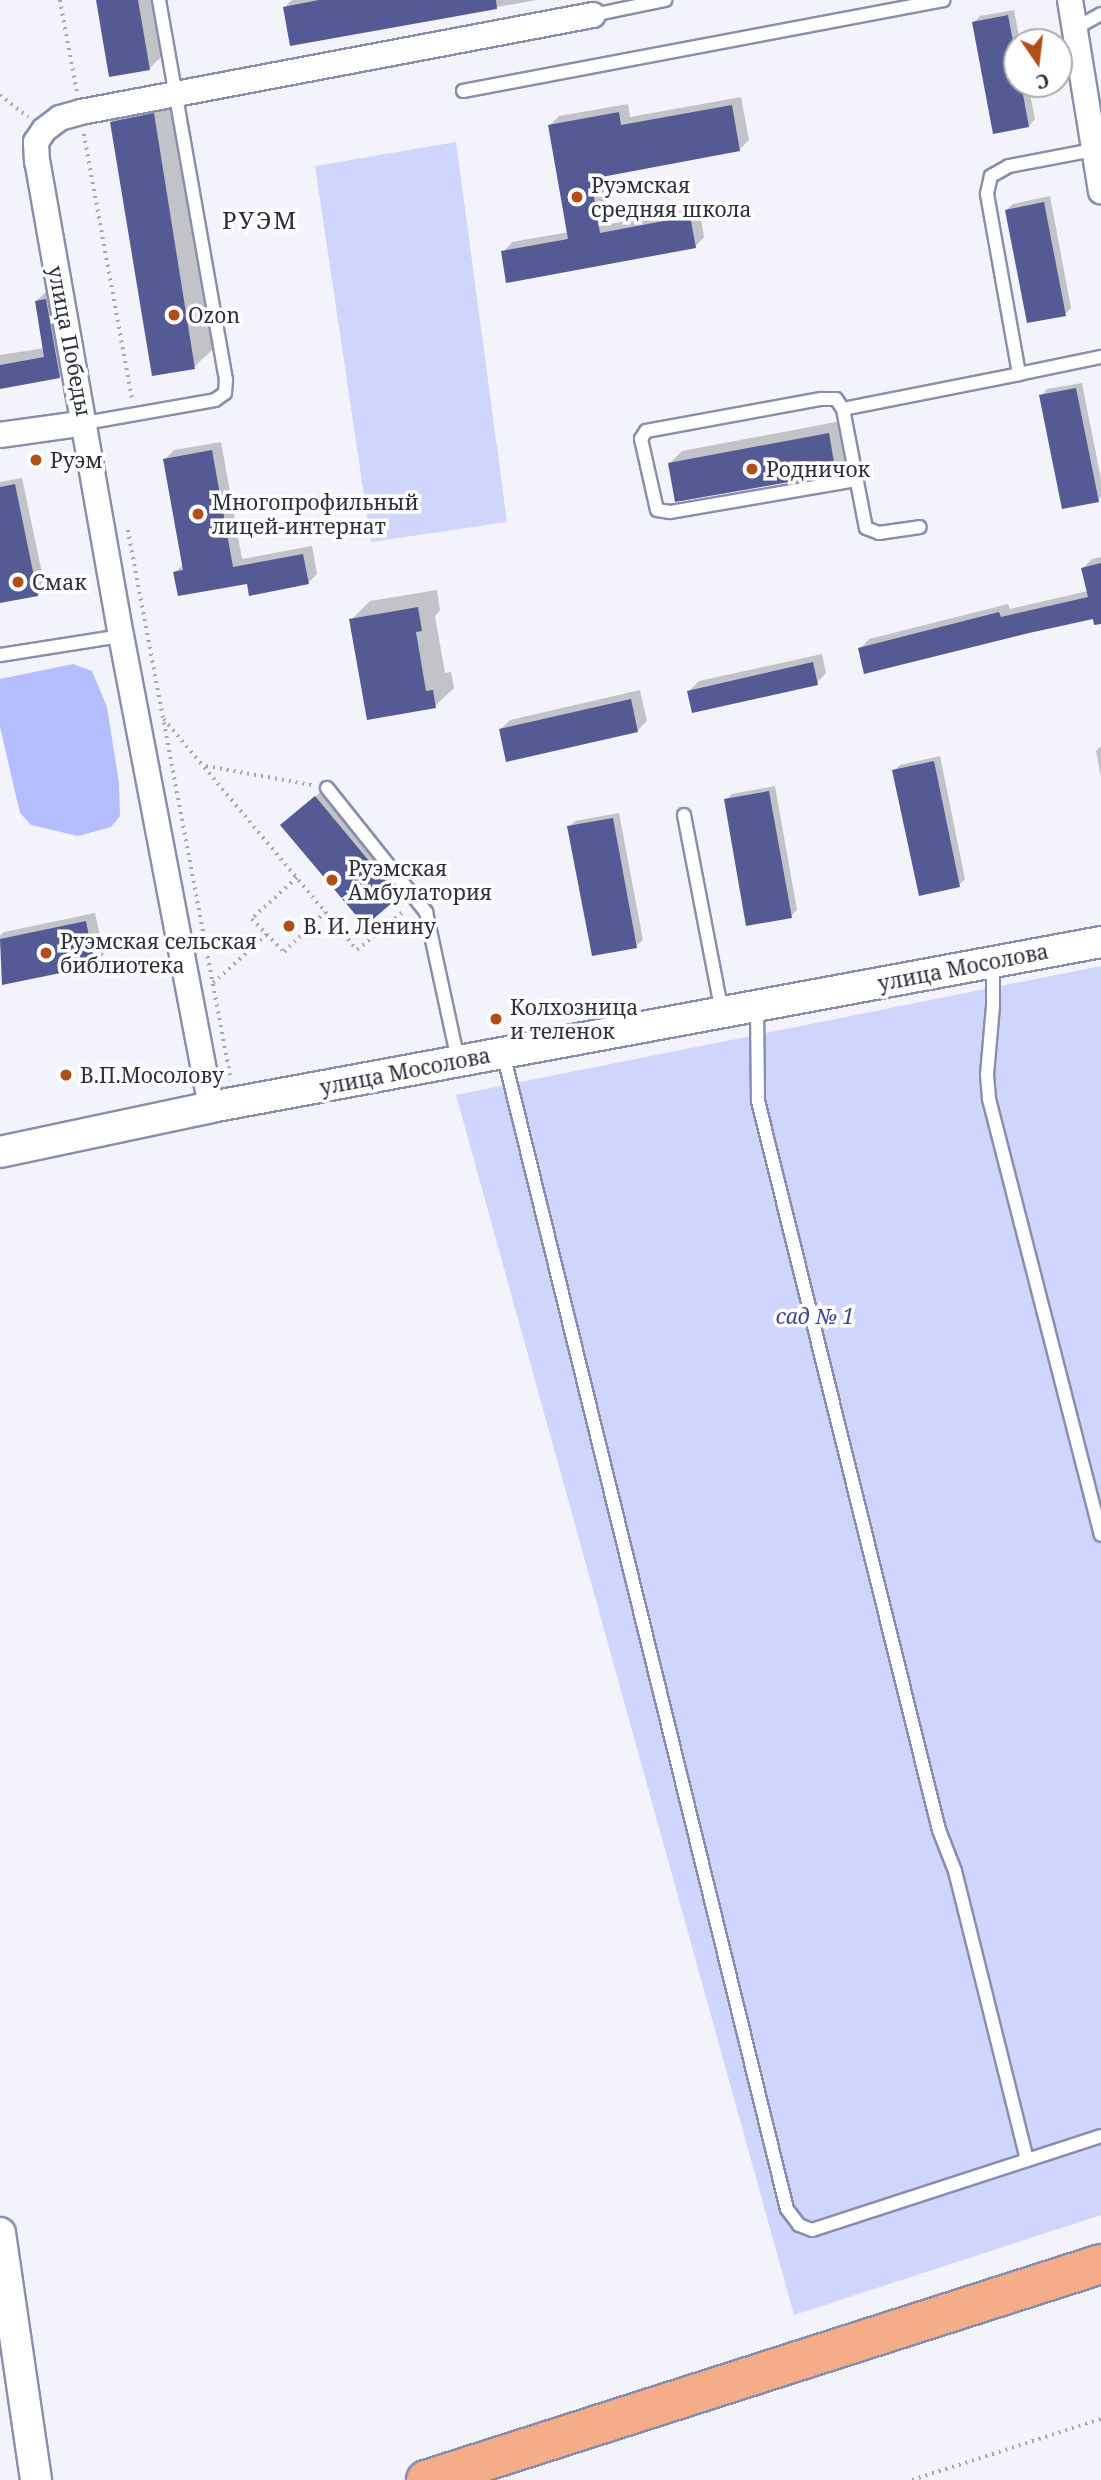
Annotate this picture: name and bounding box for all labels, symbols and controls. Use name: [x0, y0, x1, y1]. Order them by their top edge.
north arrow: [1003, 28, 1073, 98]
text: С: [1033, 67, 1052, 96]
place label: Руэмская средняя школа: [591, 172, 752, 222]
marker: Руэмская средняя школа: [569, 189, 585, 205]
district label: РУЭМ: [222, 206, 298, 234]
street label: улица Победы: [43, 264, 97, 418]
place label: Ozon: [188, 302, 240, 328]
marker: Ozon: [166, 307, 182, 323]
place label: Руэм: [50, 447, 102, 473]
marker: Руэм: [28, 452, 44, 468]
place label: Родничок: [766, 456, 870, 482]
marker: Родничок: [744, 461, 760, 477]
place label: Многопрофильный лицей-интернат: [212, 489, 419, 539]
marker: Многопрофильный лицей-интернат: [190, 506, 206, 522]
place label: Смак: [32, 569, 87, 595]
marker: Смак: [10, 574, 26, 590]
place label: Руэмская Амбулатория: [348, 855, 492, 905]
marker: Руэмская Амбулатория: [322, 870, 342, 890]
place label: В. И. Ленину: [303, 913, 436, 939]
marker: В. И. Ленину: [281, 918, 297, 934]
place label: Руэмская сельская библиотека: [60, 928, 257, 978]
street label: улица Мосолова: [875, 938, 1051, 996]
marker: Руэмская сельская библиотека: [38, 945, 54, 961]
place label: Колхозница и теленок: [510, 994, 638, 1044]
marker: Колхозница и теленок: [488, 1011, 504, 1027]
street label: улица Мосолова: [317, 1042, 493, 1100]
place label: В.П.Мосолову: [80, 1062, 224, 1088]
marker: В.П.Мосолову: [58, 1067, 74, 1083]
park label: сад № 1: [776, 1303, 854, 1329]

